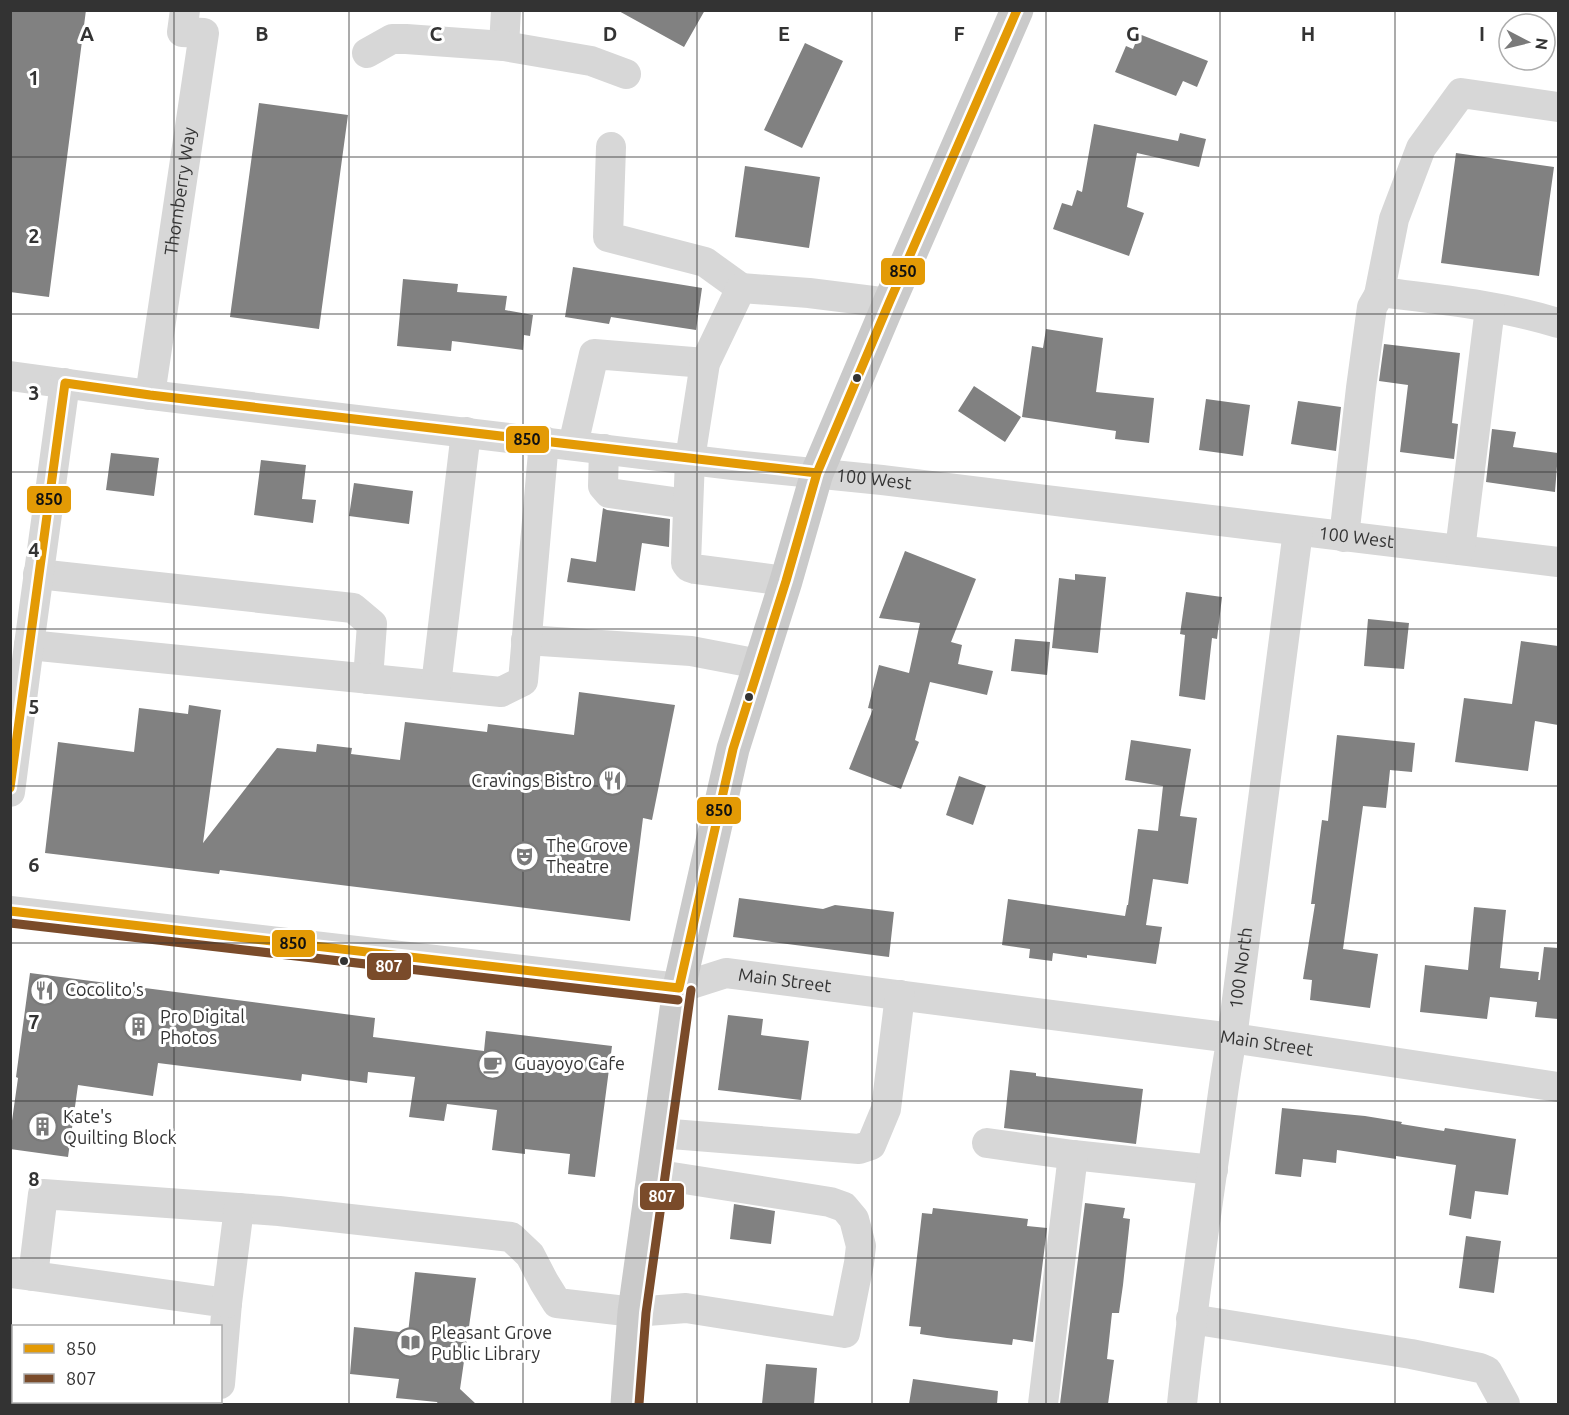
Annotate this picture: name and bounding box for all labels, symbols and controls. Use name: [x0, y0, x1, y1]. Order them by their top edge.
north arrow: [1497, 12, 1557, 72]
text: A: [80, 22, 94, 45]
text: B: [255, 22, 269, 45]
text: C: [430, 22, 443, 45]
text: D: [603, 22, 617, 45]
text: E: [778, 22, 790, 45]
text: F: [953, 22, 965, 45]
text: G: [1126, 22, 1140, 45]
text: H: [1301, 22, 1315, 45]
text: I: [1479, 22, 1485, 45]
text: N: [1532, 37, 1552, 51]
text: 1: [28, 66, 40, 89]
street label: Thornberry Way: [160, 125, 199, 257]
text: 2: [28, 224, 40, 247]
line badge: 850: [880, 257, 926, 286]
text: 850: [889, 262, 917, 280]
unlabelled marker: [851, 372, 863, 384]
text: 3: [28, 381, 40, 404]
line badge: 850: [505, 425, 550, 454]
text: 850: [513, 430, 541, 448]
street label: 100 West: [835, 464, 913, 493]
line badge: 850: [26, 485, 72, 514]
text: 850: [35, 490, 63, 508]
street label: 100 West: [1318, 522, 1395, 551]
text: 4: [28, 538, 40, 561]
unlabelled marker: [743, 691, 755, 703]
text: 5: [28, 695, 40, 718]
restaurant icon: Cravings Bistro: [597, 765, 629, 797]
place label: Cravings Bistro: [471, 770, 592, 790]
line badge: 850: [696, 796, 742, 825]
text: 850: [705, 801, 733, 819]
place label: The Grove Theatre: [546, 835, 628, 876]
theatre icon: The Grove Theatre: [509, 840, 541, 872]
text: 6: [28, 853, 40, 876]
street label: 100 North: [1225, 926, 1255, 1010]
line badge: 850: [271, 929, 316, 958]
text: 850: [279, 934, 307, 952]
line badge: 807: [366, 952, 412, 981]
unlabelled marker: [338, 955, 350, 967]
text: 807: [375, 957, 403, 975]
street label: Main Street: [737, 964, 833, 995]
restaurant icon: Cocolito's: [28, 974, 60, 1006]
place label: Cocolito's: [65, 979, 144, 999]
place label: Pro Digital Photos: [160, 1006, 245, 1047]
text: 7: [28, 1010, 40, 1033]
building icon: Pro Digital Photos: [123, 1011, 155, 1043]
street label: Main Street: [1219, 1026, 1315, 1059]
cafe icon: Guayoyo Cafe: [477, 1048, 509, 1080]
place label: Guayoyo Cafe: [514, 1053, 625, 1073]
place label: Kate's Quilting Block: [63, 1106, 177, 1148]
building icon: Kate's Quilting Block: [26, 1111, 58, 1143]
text: 8: [28, 1167, 40, 1190]
line badge: 807: [639, 1182, 685, 1211]
text: 807: [648, 1187, 676, 1205]
place label: Pleasant Grove Public Library: [431, 1322, 552, 1363]
legend: [12, 1325, 222, 1403]
library icon: Pleasant Grove Public Library: [394, 1327, 426, 1359]
text: 850: [66, 1338, 96, 1358]
text: 807: [66, 1368, 96, 1388]

